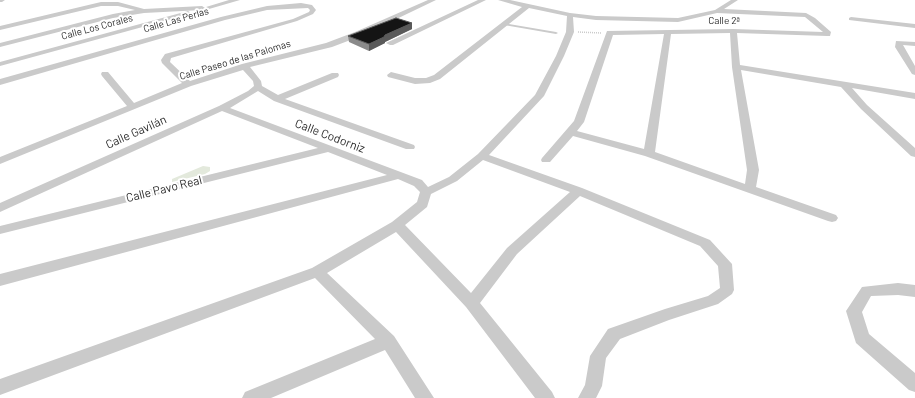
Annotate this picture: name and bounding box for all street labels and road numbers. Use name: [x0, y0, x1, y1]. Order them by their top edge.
street label: Calle Las Perlas: [142, 5, 210, 35]
street label: Calle Los Corales: [60, 12, 134, 42]
street label: Calle 2ª: [708, 15, 740, 27]
street label: Calle Paseo de las Palomas: [178, 37, 292, 83]
street label: Calle Gavilán: [103, 112, 169, 152]
street label: Calle Codorniz: [293, 116, 367, 156]
street label: Calle Pavo Real: [125, 173, 203, 205]

